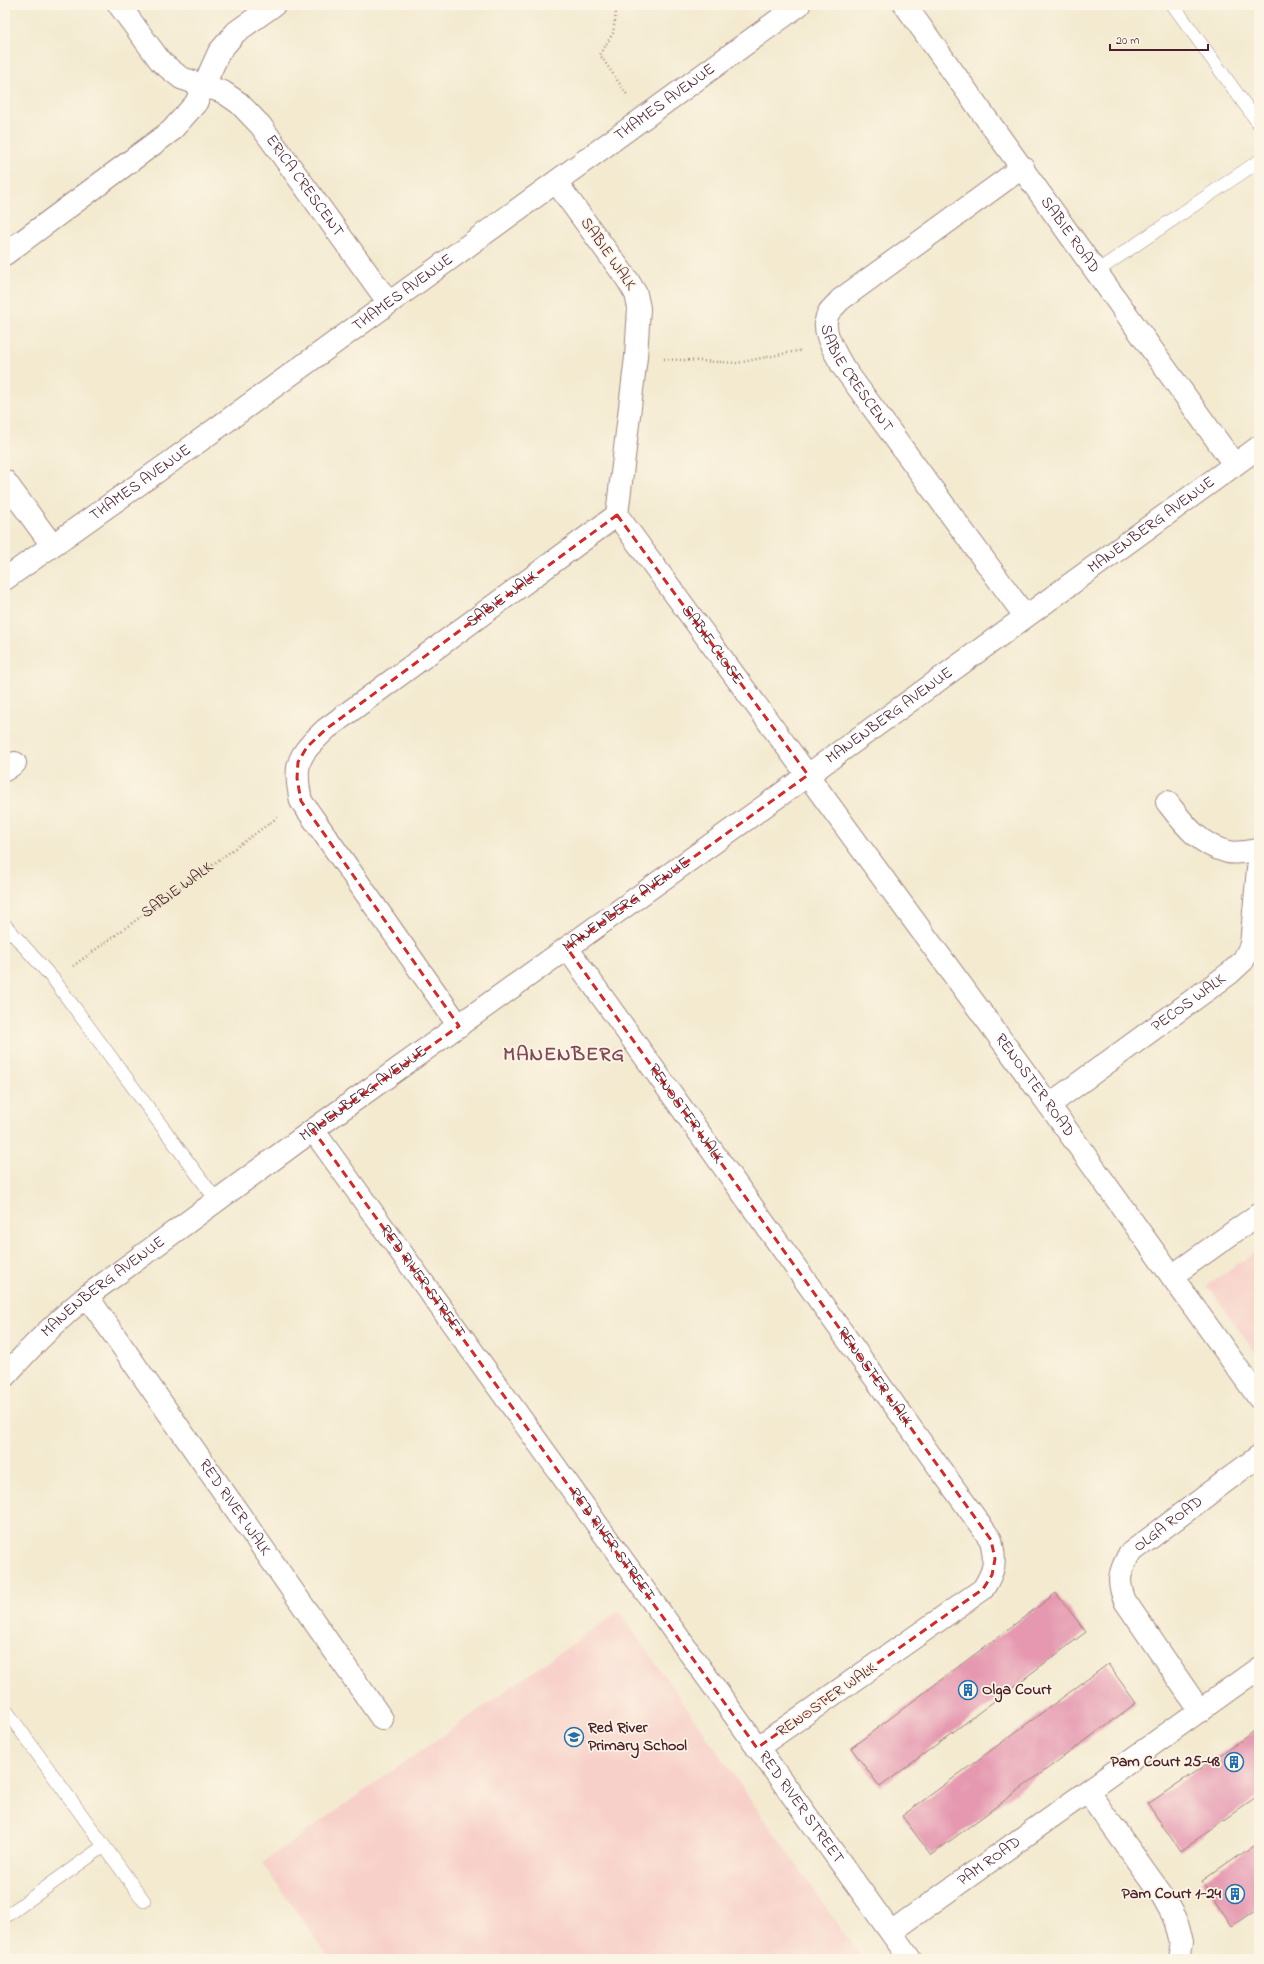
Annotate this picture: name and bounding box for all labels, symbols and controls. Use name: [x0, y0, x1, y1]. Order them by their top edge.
scale bar: [1110, 26, 1208, 52]
text: 20 m: [1116, 32, 1139, 50]
street label: THAMES AVENUE: [609, 58, 720, 147]
street label: ERICA CRESCENT: [259, 130, 350, 242]
street label: SABIE ROAD: [1034, 192, 1106, 278]
street label: SABIE WALK: [574, 213, 642, 296]
street label: THAMES AVENUE: [347, 248, 458, 338]
street label: SABIE CRESCENT: [814, 323, 899, 437]
street label: THAMES AVENUE: [85, 439, 196, 528]
street label: MANENBERG AVENUE: [1083, 471, 1220, 580]
street label: SABIE WALK: [461, 565, 544, 634]
street label: SABIE CLOSE: [675, 600, 749, 690]
street label: MANENBERG AVENUE: [821, 661, 958, 770]
street label: MANENBERG AVENUE: [558, 851, 695, 959]
street label: SABIE WALK: [136, 856, 219, 925]
street label: PECOS WALK: [1147, 968, 1231, 1038]
street label: RENOSTER ROAD: [989, 1029, 1080, 1142]
street label: MANENBERG AVENUE: [294, 1040, 432, 1148]
district label: MANENBERG: [503, 1041, 625, 1070]
street label: RENOSTER WALK: [642, 1059, 730, 1169]
street label: RED RIVER STREET: [373, 1220, 471, 1343]
street label: MANENBERG AVENUE: [36, 1230, 170, 1343]
street label: RENOSTER WALK: [830, 1322, 919, 1432]
street label: RED RIVER WALK: [192, 1454, 277, 1561]
street label: RED RIVER STREET: [563, 1483, 660, 1606]
street label: OLGA ROAD: [1129, 1490, 1208, 1558]
street label: RENOSTER WALK: [772, 1656, 882, 1744]
place label: Olga Court: [982, 1678, 1052, 1703]
building icon: Olga Court: [957, 1679, 979, 1701]
place label: Red River Primary School: [587, 1716, 687, 1759]
school or university icon: Red River Primary School: [563, 1726, 585, 1748]
street label: RED RIVER STREET: [752, 1746, 850, 1869]
place label: Pam Court 25-48: [1110, 1750, 1220, 1774]
building icon: Pam Court 25-48: [1223, 1751, 1245, 1773]
street label: PAM ROAD: [953, 1830, 1026, 1893]
place label: Pam Court 1-24: [1121, 1882, 1221, 1906]
building icon: Pam Court 1-24: [1224, 1883, 1246, 1905]

